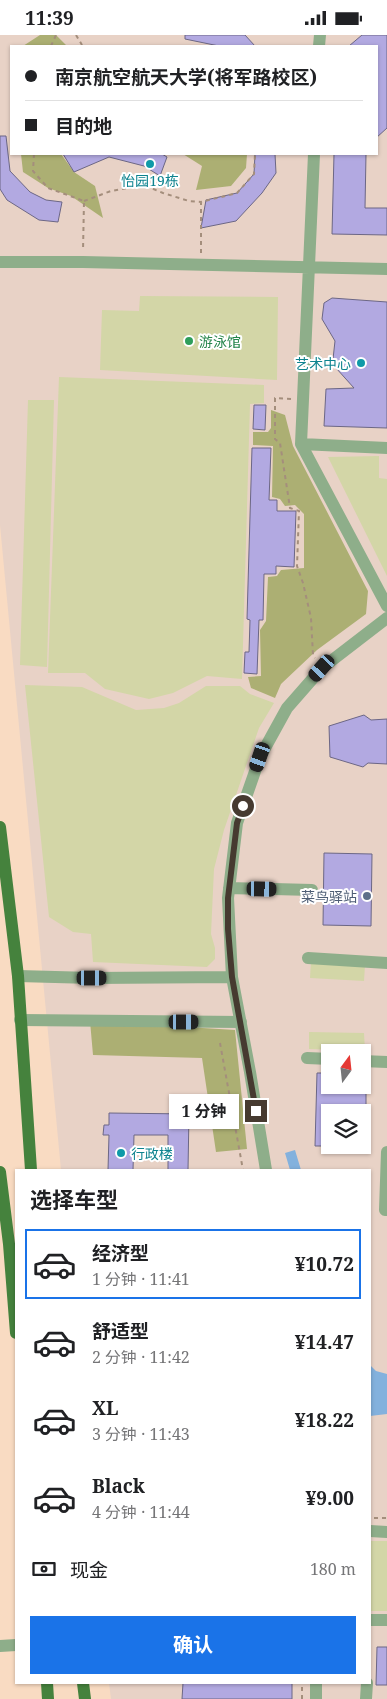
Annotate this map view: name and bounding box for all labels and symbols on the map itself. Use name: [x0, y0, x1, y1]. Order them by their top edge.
marker: 怡园19栋: [144, 158, 156, 170]
place label: 怡园19栋: [121, 171, 179, 190]
place label: 游泳馆: [199, 332, 241, 351]
marker: 游泳馆: [183, 335, 195, 347]
place label: 艺术中心: [295, 354, 351, 373]
marker: 艺术中心: [355, 357, 367, 369]
car: [306, 652, 337, 684]
car: [248, 740, 271, 774]
route start: [232, 795, 254, 817]
car: [246, 881, 277, 897]
place label: 菜鸟驿站: [301, 887, 357, 906]
marker: 菜鸟驿站: [361, 890, 373, 902]
car: [77, 971, 107, 986]
car: [169, 1015, 199, 1030]
north arrow: [321, 1044, 371, 1094]
callout: 1 分钟: [168, 1093, 238, 1129]
route end: [245, 1100, 267, 1122]
place label: 行政楼: [131, 1144, 173, 1163]
marker: 行政楼: [115, 1147, 127, 1159]

